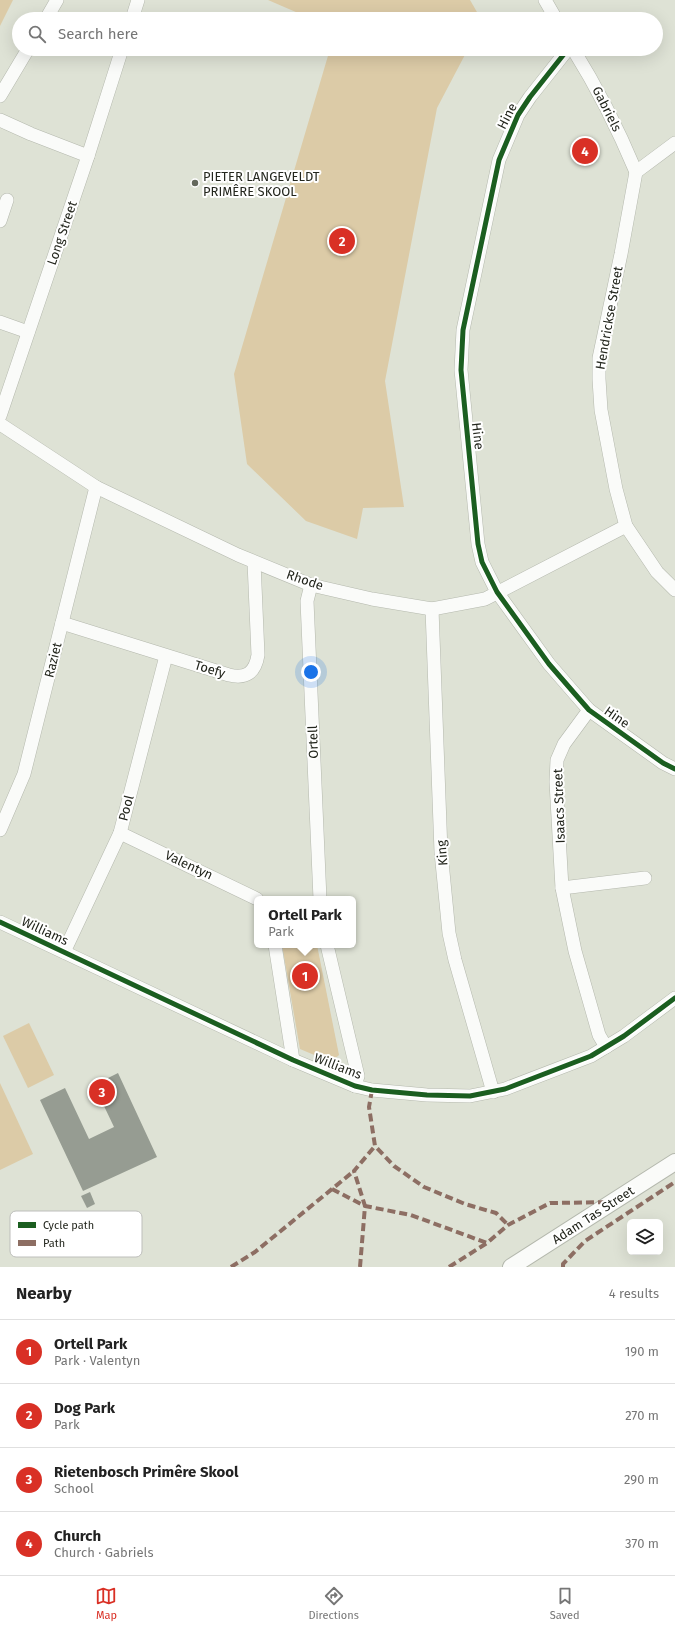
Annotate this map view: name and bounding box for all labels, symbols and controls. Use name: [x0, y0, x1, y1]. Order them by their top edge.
search box: [12, 12, 663, 56]
icon: search: [26, 23, 48, 45]
text: Search here: [58, 25, 138, 43]
street label: Gabriels: [589, 84, 625, 134]
street label: Hine: [494, 100, 520, 132]
pin: 4: [572, 136, 598, 166]
place label: PIETER LANGEVELDT PRIMÊRE SKOOL: [203, 169, 320, 199]
marker: PIETER LANGEVELDT PRIMÊRE SKOOL: [190, 178, 200, 188]
street label: Long Street: [44, 199, 80, 267]
pin: 2: [329, 226, 355, 256]
street label: Hendrickse Street: [593, 265, 626, 371]
street label: Hine: [469, 422, 487, 450]
street label: Rhode: [285, 567, 325, 593]
street label: Raziet: [41, 640, 65, 679]
street label: Toefy: [193, 657, 228, 681]
your location: [301, 662, 321, 682]
street label: Hine: [602, 703, 632, 731]
street label: Ortell: [305, 725, 321, 759]
street label: Isaacs Street: [550, 768, 568, 844]
street label: Pool: [115, 793, 137, 823]
street label: King: [434, 839, 450, 866]
street label: Valentyn: [163, 847, 215, 883]
popup: [254, 896, 356, 948]
text: Ortell Park: [268, 906, 342, 924]
street label: Williams: [19, 914, 71, 948]
text: Park: [268, 924, 294, 939]
pin: 1: [292, 961, 318, 991]
street label: Williams: [312, 1050, 364, 1082]
pin: 3: [89, 1077, 115, 1107]
street label: Adam Tas Street: [549, 1183, 637, 1247]
legend: [10, 1211, 142, 1257]
text: Cycle path: [43, 1219, 94, 1232]
map controls: [627, 1219, 663, 1255]
button: layers: [627, 1219, 663, 1255]
text: Path: [43, 1237, 65, 1250]
text: Nearby: [16, 1283, 71, 1304]
text: 4 results: [609, 1286, 659, 1301]
text: Ortell Park: [54, 1335, 127, 1353]
text: 1: [26, 1344, 32, 1359]
text: 190 m: [625, 1344, 659, 1359]
text: Park · Valentyn: [54, 1353, 140, 1368]
text: Dog Park: [54, 1399, 115, 1417]
text: 2: [26, 1408, 32, 1423]
text: 270 m: [625, 1408, 659, 1423]
text: Park: [54, 1417, 80, 1432]
text: Rietenbosch Primêre Skool: [54, 1463, 239, 1481]
text: 3: [26, 1472, 32, 1487]
text: 290 m: [624, 1472, 659, 1487]
text: School: [54, 1481, 94, 1496]
text: Church: [54, 1527, 101, 1545]
text: 4: [25, 1536, 33, 1551]
text: 370 m: [625, 1536, 659, 1551]
text: Church · Gabriels: [54, 1545, 153, 1560]
tab: Map: [95, 1585, 117, 1622]
tab: Directions: [308, 1585, 359, 1622]
tab: Saved: [550, 1585, 580, 1622]

